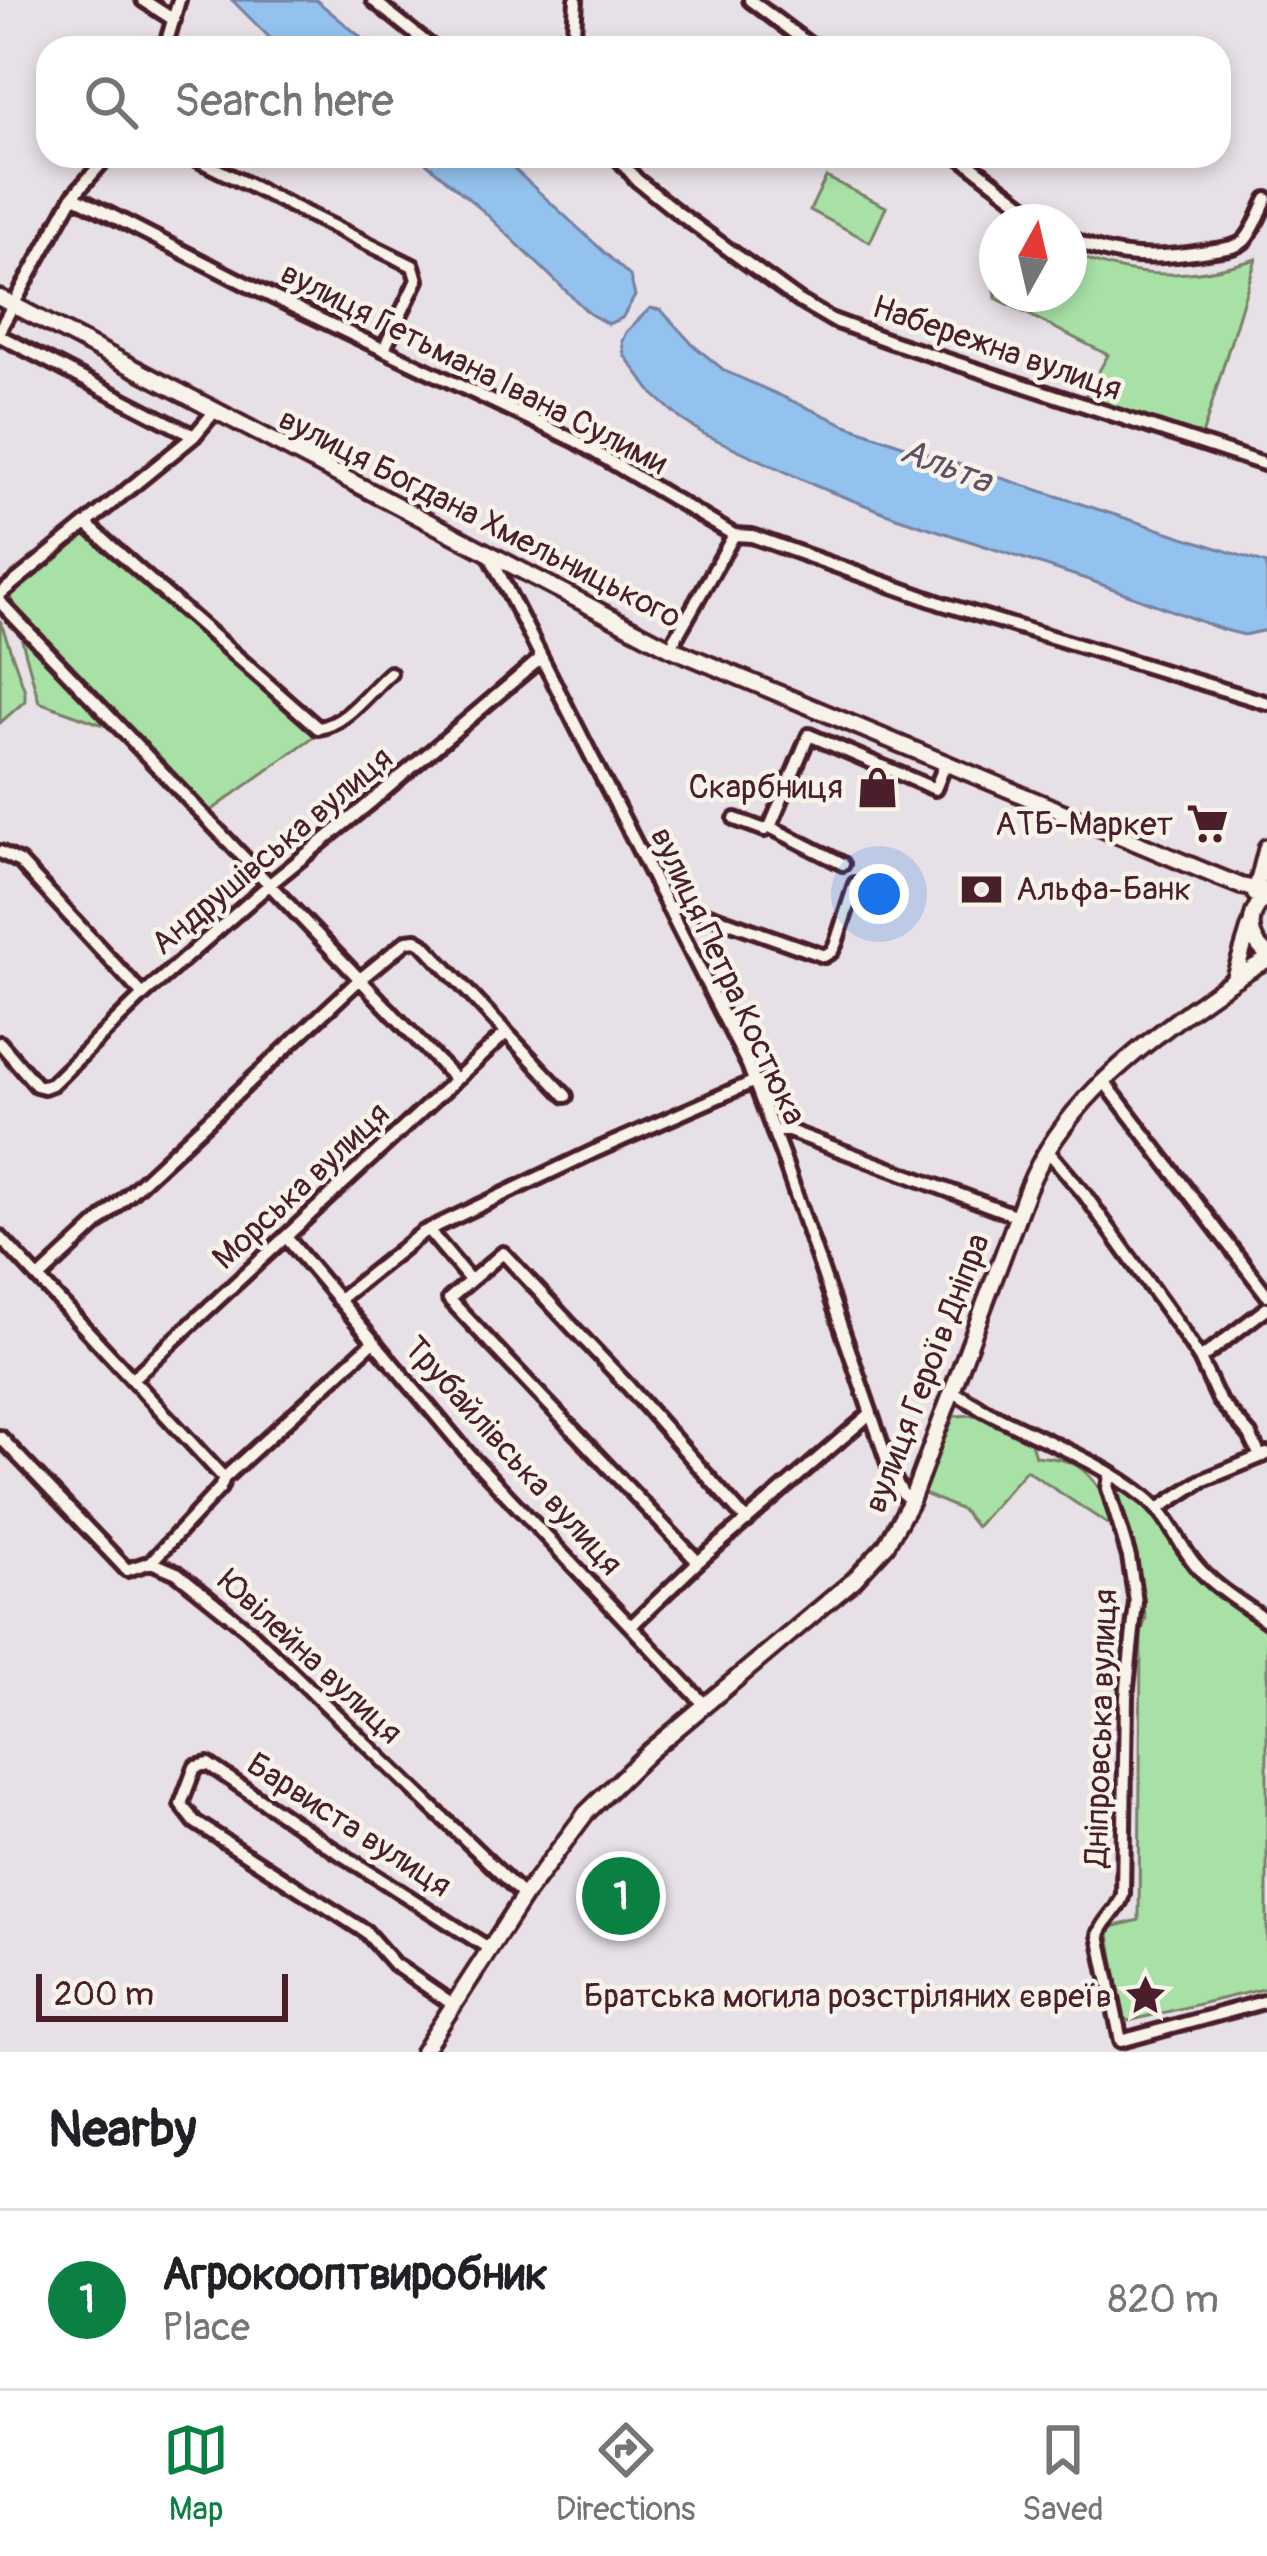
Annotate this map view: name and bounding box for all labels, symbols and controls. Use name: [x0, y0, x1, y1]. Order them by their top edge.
search box: [36, 36, 1231, 168]
icon: search: [78, 69, 144, 135]
text: Search here: [174, 74, 394, 130]
north arrow: [979, 204, 1087, 312]
street label: вулиця Гетьмана Івана Сулими: [274, 252, 674, 484]
street label: Набережна вулиця: [867, 286, 1127, 410]
street label: вулиця Богдана Хмельницького: [272, 398, 688, 638]
water label: Альта: [894, 428, 1000, 505]
street label: Андрушівська вулиця: [143, 738, 401, 964]
shop icon: Скарбниця: [854, 764, 900, 810]
place label: Скарбниця: [688, 767, 843, 808]
supermarket icon: АТБ-Маркет: [1184, 801, 1230, 847]
place label: АТБ-Маркет: [995, 804, 1173, 845]
street label: вулиця Петра Костюка: [641, 821, 815, 1131]
your location: [849, 864, 909, 924]
bank icon: Альфа-Банк: [959, 866, 1005, 912]
place label: Альфа-Банк: [1016, 869, 1191, 910]
street label: Морська вулиця: [204, 1094, 398, 1278]
street label: вулиця Героїв Дніпра: [855, 1228, 999, 1518]
street label: Трубайлівська вулиця: [395, 1328, 631, 1584]
street label: Ювілейна вулиця: [209, 1561, 411, 1753]
street label: Дніпровська вулиця: [1076, 1588, 1126, 1869]
street label: Барвиста вулиця: [239, 1744, 459, 1906]
pin: 1: [582, 1851, 660, 1941]
scale bar: [36, 1968, 288, 2021]
place icon: Братська могила розстріляних євреїв: [1123, 1973, 1169, 2019]
text: 200 m: [54, 1974, 154, 2015]
place label: Братська могила розстріляних євреїв: [584, 1976, 1112, 2017]
text: Nearby: [48, 2098, 196, 2162]
text: Агрокооптвиробник: [162, 2247, 548, 2303]
text: 1: [79, 2275, 95, 2324]
text: 820 m: [1108, 2275, 1219, 2324]
text: Place: [162, 2303, 250, 2352]
tab: Map: [163, 2417, 229, 2530]
tab: Directions: [556, 2417, 696, 2530]
tab: Saved: [1022, 2417, 1104, 2530]

